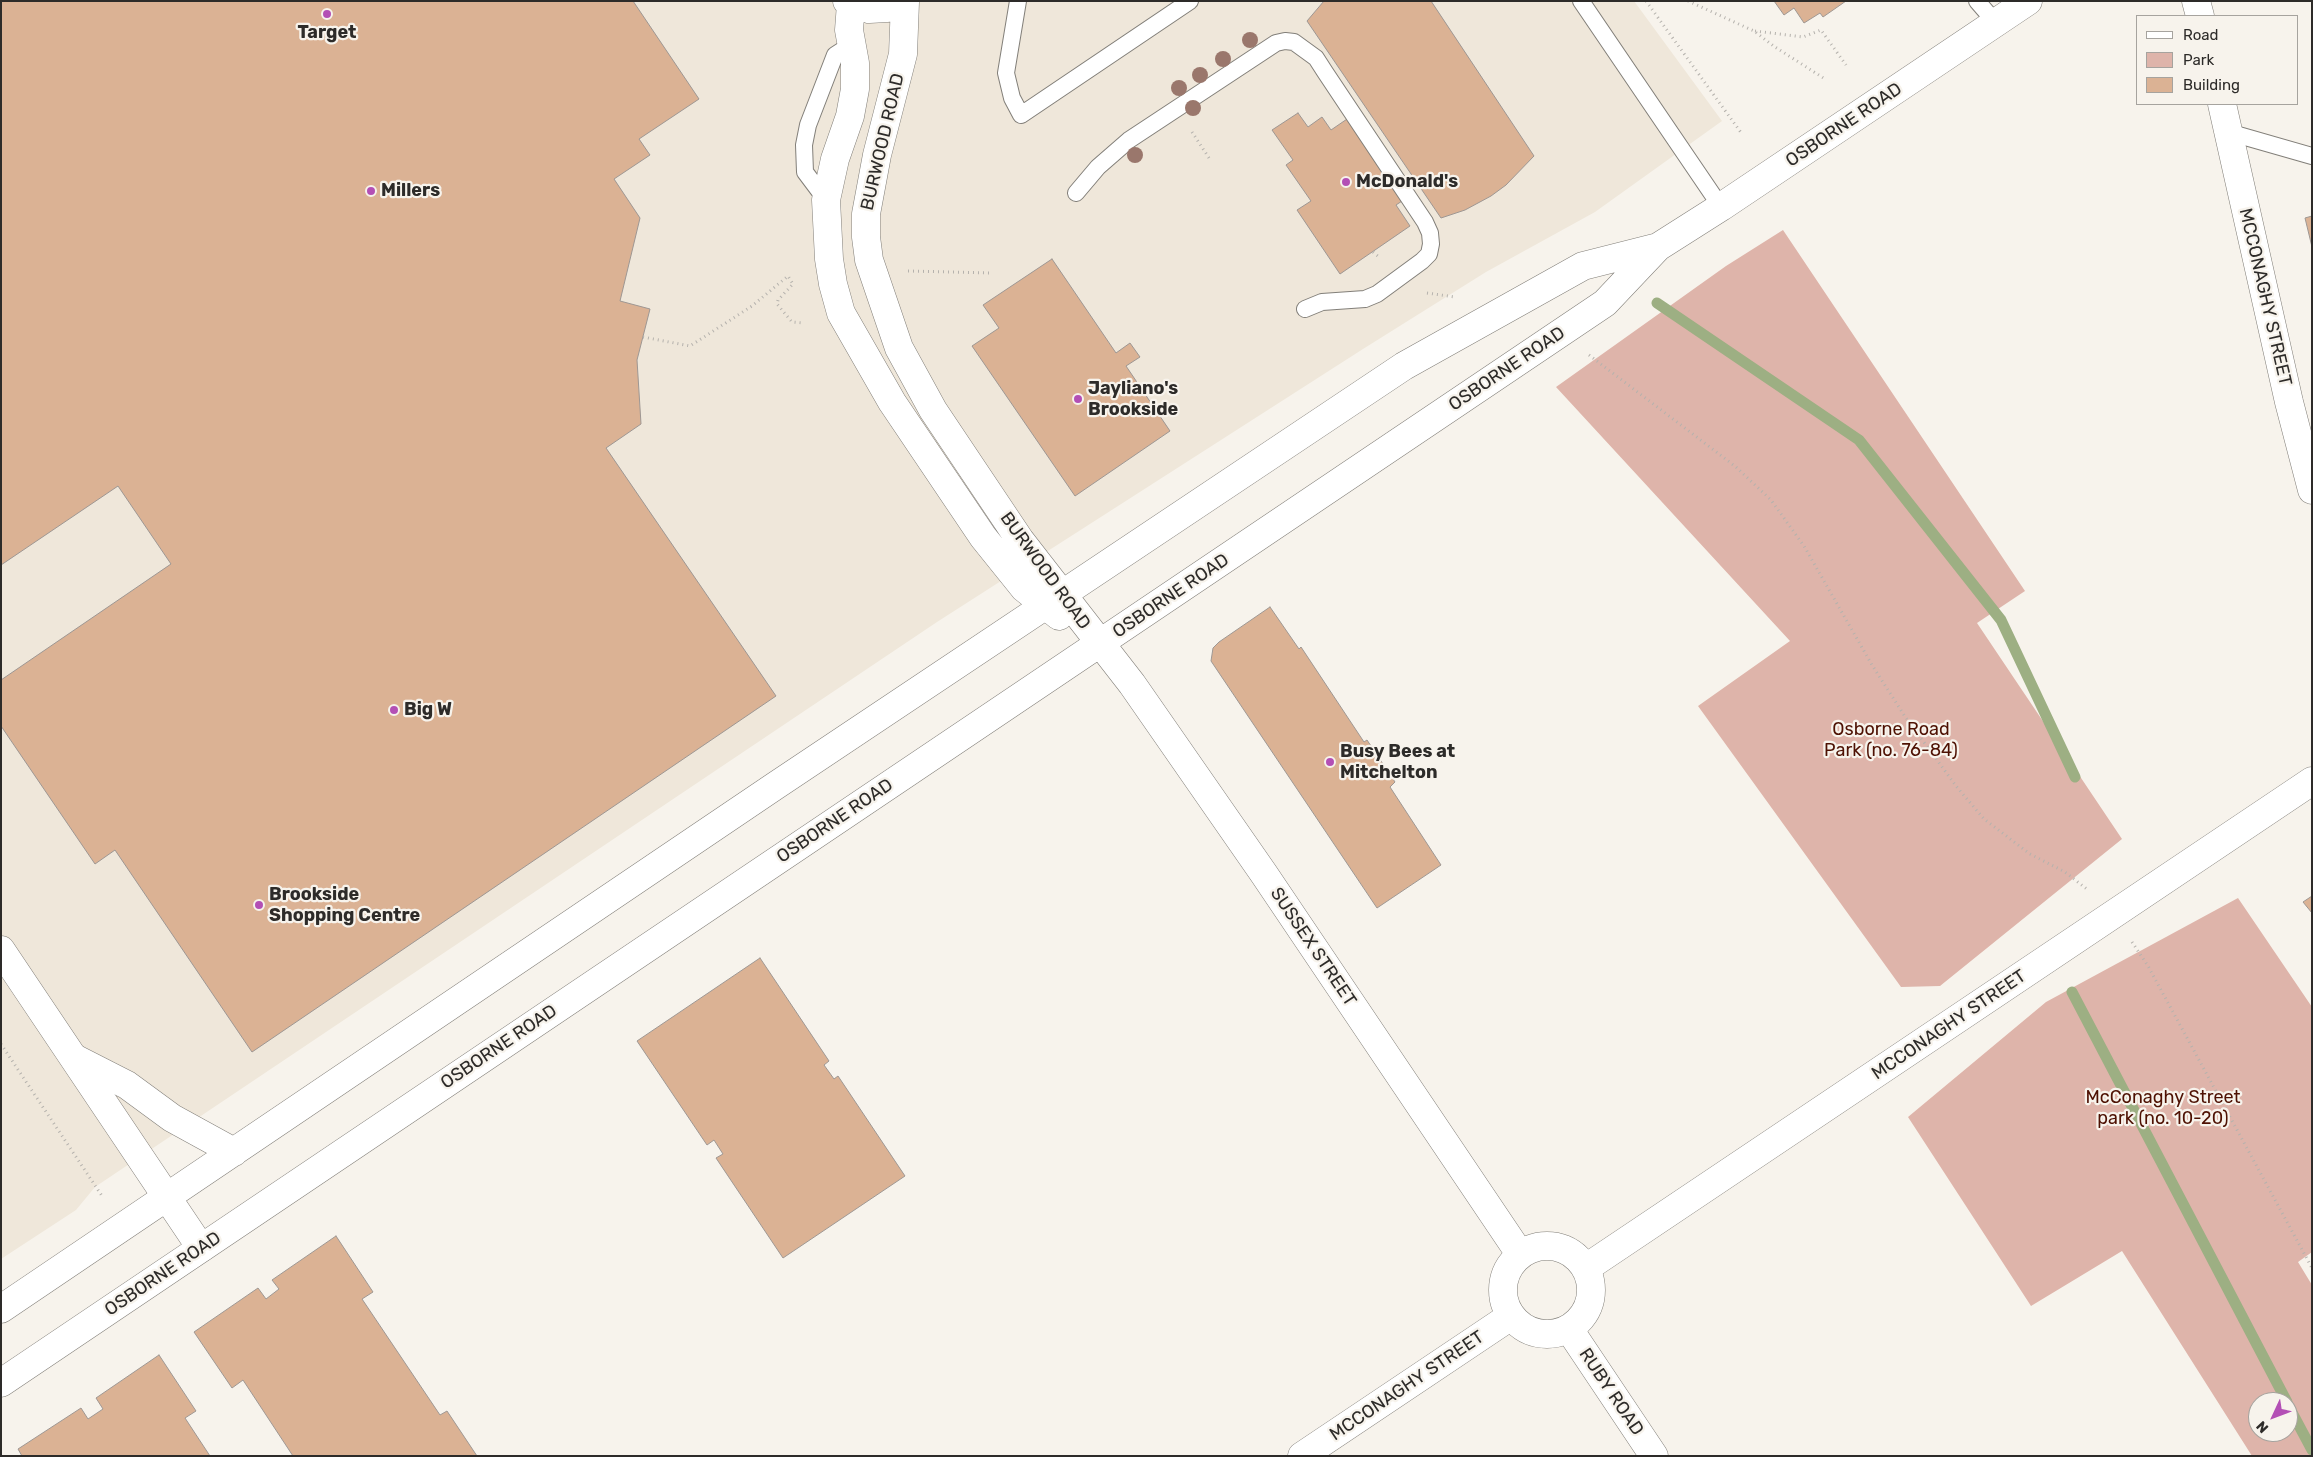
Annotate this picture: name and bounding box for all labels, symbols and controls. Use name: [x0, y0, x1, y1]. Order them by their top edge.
marker: Target: [321, 8, 333, 20]
legend: [2136, 15, 2298, 105]
place label: Target: [298, 22, 356, 44]
text: Road: [2183, 26, 2219, 44]
text: Park: [2183, 51, 2214, 69]
street label: BURWOOD ROAD: [857, 71, 909, 213]
text: Building: [2183, 76, 2240, 94]
street label: OSBORNE ROAD: [1782, 78, 1906, 172]
place label: McDonald's: [1356, 171, 1458, 193]
marker: McDonald's: [1340, 176, 1352, 188]
place label: Millers: [381, 180, 440, 202]
marker: Millers: [365, 185, 377, 197]
street label: MCCONAGHY STREET: [2234, 206, 2296, 388]
street label: OSBORNE ROAD: [1445, 322, 1569, 416]
place label: Jayliano's Brookside: [1088, 378, 1178, 420]
marker: Jayliano's Brookside: [1072, 393, 1084, 405]
street label: BURWOOD ROAD: [995, 508, 1095, 634]
street label: OSBORNE ROAD: [1109, 549, 1233, 643]
place label: Big W: [404, 699, 452, 721]
marker: Big W: [388, 704, 400, 716]
park label: Osborne Road Park (no. 76-84): [1824, 719, 1958, 762]
place label: Busy Bees at Mitchelton: [1340, 741, 1455, 784]
marker: Busy Bees at Mitchelton: [1324, 756, 1336, 768]
street label: OSBORNE ROAD: [773, 774, 897, 868]
place label: Brookside Shopping Centre: [269, 884, 420, 926]
street label: SUSSEX STREET: [1265, 884, 1361, 1010]
marker: Brookside Shopping Centre: [253, 899, 265, 911]
street label: MCCONAGHY STREET: [1868, 965, 2030, 1085]
street label: OSBORNE ROAD: [437, 1000, 561, 1094]
park label: McConaghy Street park (no. 10-20): [2085, 1087, 2241, 1130]
street label: OSBORNE ROAD: [101, 1227, 225, 1321]
street label: MCCONAGHY STREET: [1326, 1326, 1488, 1446]
street label: RUBY ROAD: [1574, 1344, 1648, 1440]
north arrow: [2248, 1392, 2298, 1442]
text: N: [2253, 1417, 2272, 1436]

